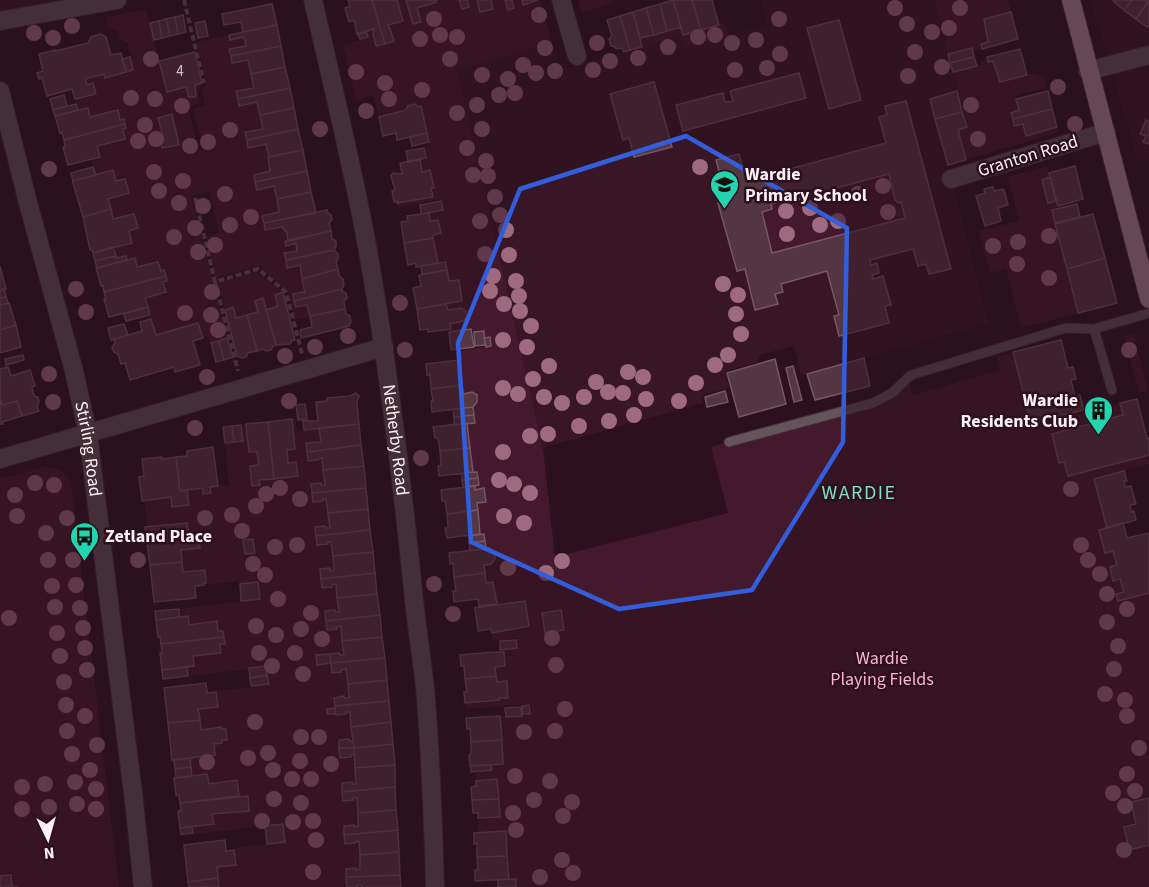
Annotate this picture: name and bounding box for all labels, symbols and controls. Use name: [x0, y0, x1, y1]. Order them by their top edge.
house number: 4: [176, 61, 184, 82]
street label: Granton Road: [975, 129, 1081, 183]
place label: Wardie Primary School: [745, 162, 867, 208]
school or university icon: Wardie Primary School: [708, 168, 740, 210]
street label: Netherby Road: [376, 383, 415, 497]
place label: Wardie Residents Club: [960, 388, 1078, 434]
building icon: Wardie Residents Club: [1083, 394, 1115, 436]
street label: Stirling Road: [69, 399, 108, 498]
district label: WARDIE: [821, 479, 897, 507]
bus stop icon: Zetland Place: [68, 520, 100, 562]
place label: Zetland Place: [105, 524, 212, 549]
park label: Wardie Playing Fields: [830, 646, 934, 692]
north arrow: [18, 809, 78, 869]
text: N: [43, 842, 55, 864]

